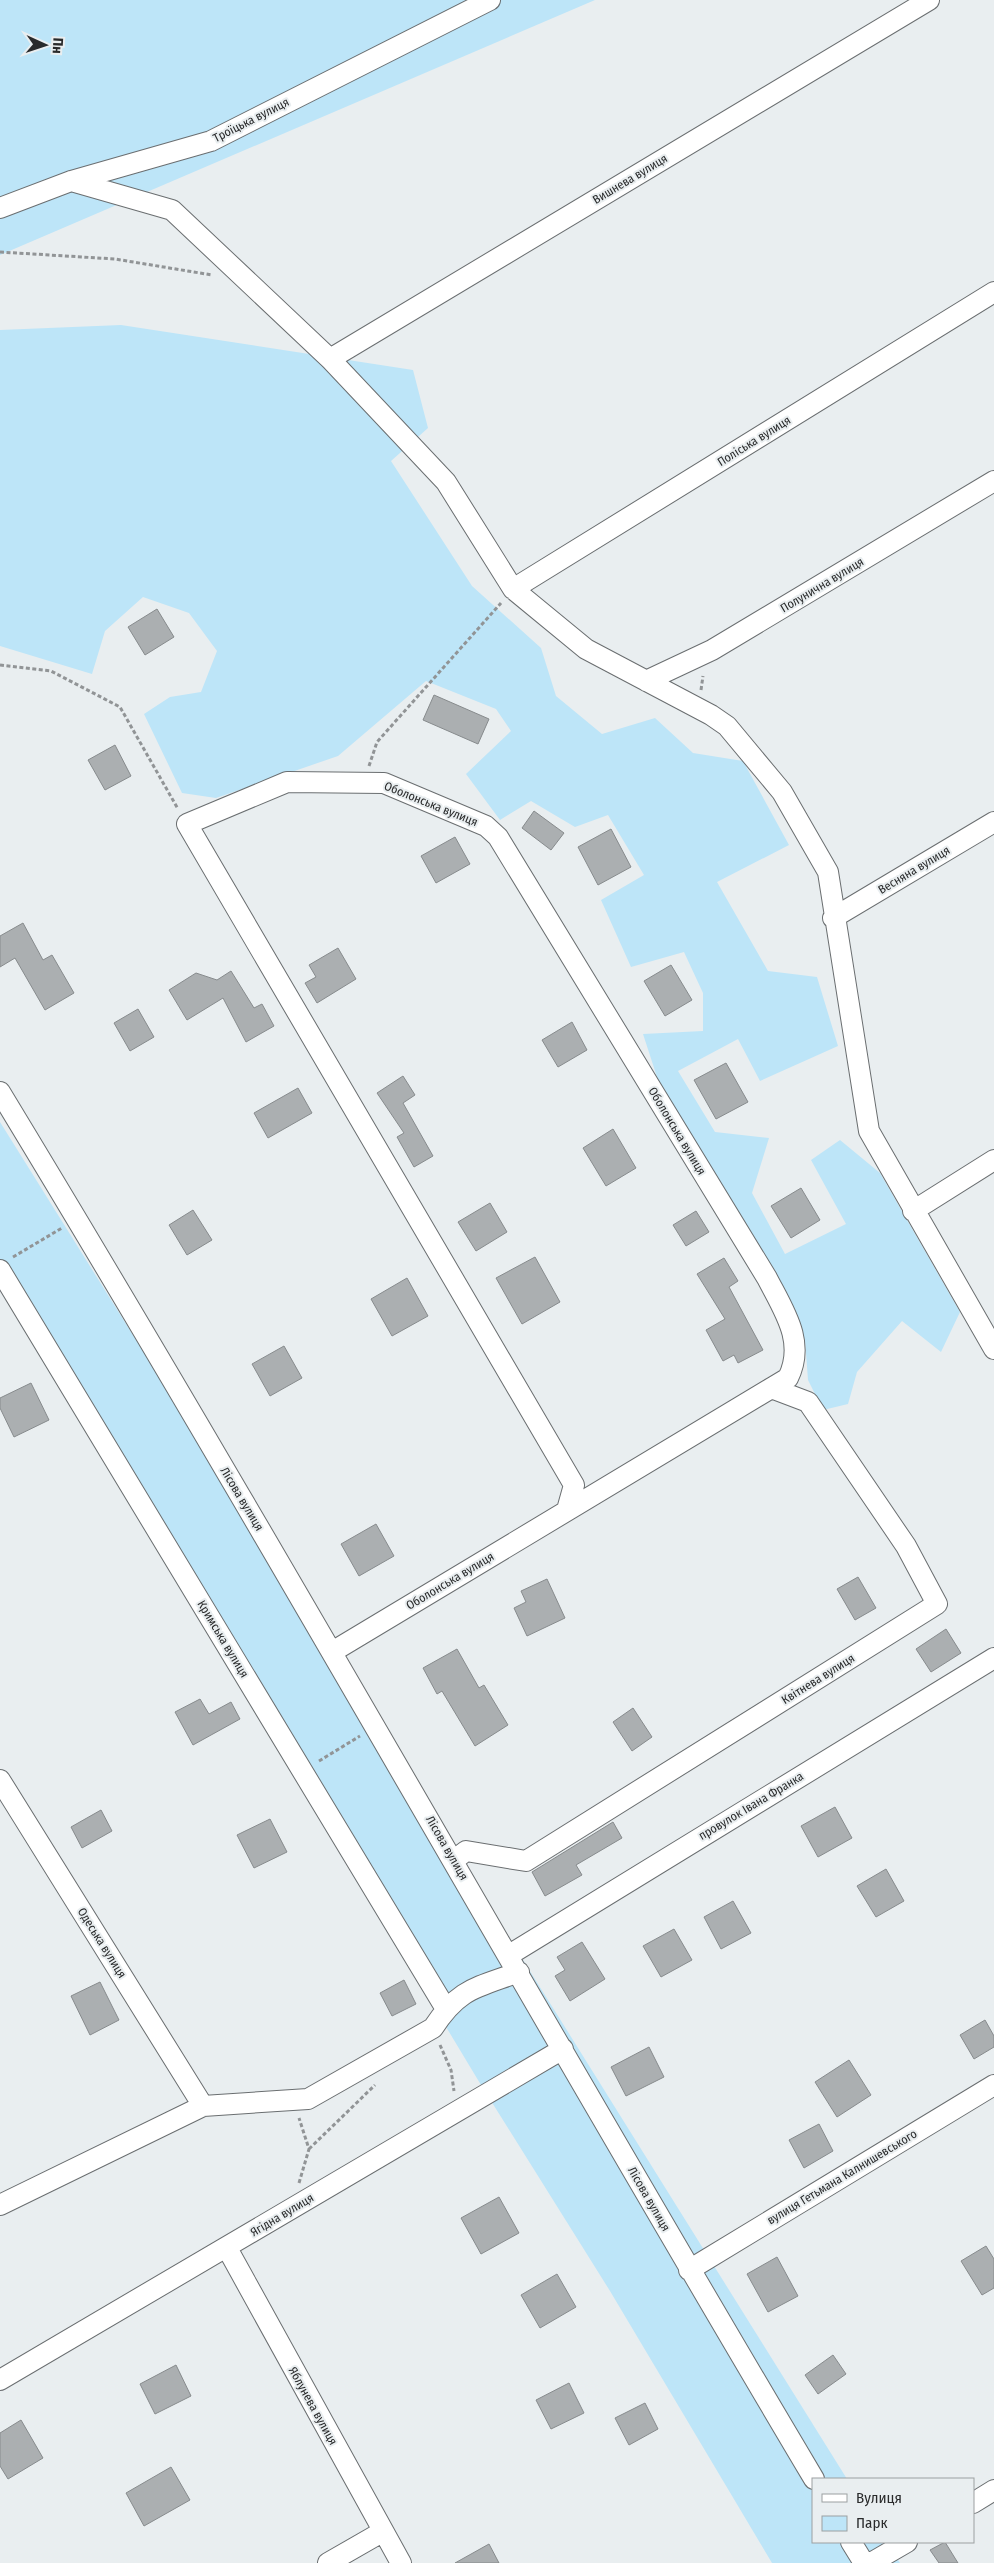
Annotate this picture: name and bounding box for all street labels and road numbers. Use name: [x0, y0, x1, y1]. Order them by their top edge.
street label: Троїцька вулиця: [211, 95, 291, 145]
street label: Вишнева вулиця: [590, 151, 670, 207]
street label: Поліська вулиця: [715, 413, 793, 469]
street label: Полунична вулиця: [778, 555, 866, 615]
street label: Оболонська вулиця: [382, 779, 480, 829]
street label: Весняна вулиця: [876, 843, 952, 897]
street label: Оболонська вулиця: [645, 1085, 709, 1177]
street label: Лісова вулиця: [217, 1465, 267, 1533]
street label: Оболонська вулиця: [404, 1549, 496, 1613]
street label: Кримська вулиця: [194, 1598, 252, 1680]
street label: Квітнева вулиця: [779, 1651, 857, 1707]
street label: провулок Івана Франка: [696, 1769, 806, 1843]
street label: Лісова вулиця: [423, 1813, 471, 1883]
street label: Одеська вулиця: [75, 1905, 129, 1981]
street label: вулиця Гетьмана Калнишевського: [765, 2127, 919, 2227]
street label: Лісова вулиця: [625, 2164, 673, 2234]
street label: Ягідна вулиця: [248, 2191, 316, 2239]
street label: Яблунева вулиця: [286, 2364, 340, 2448]

